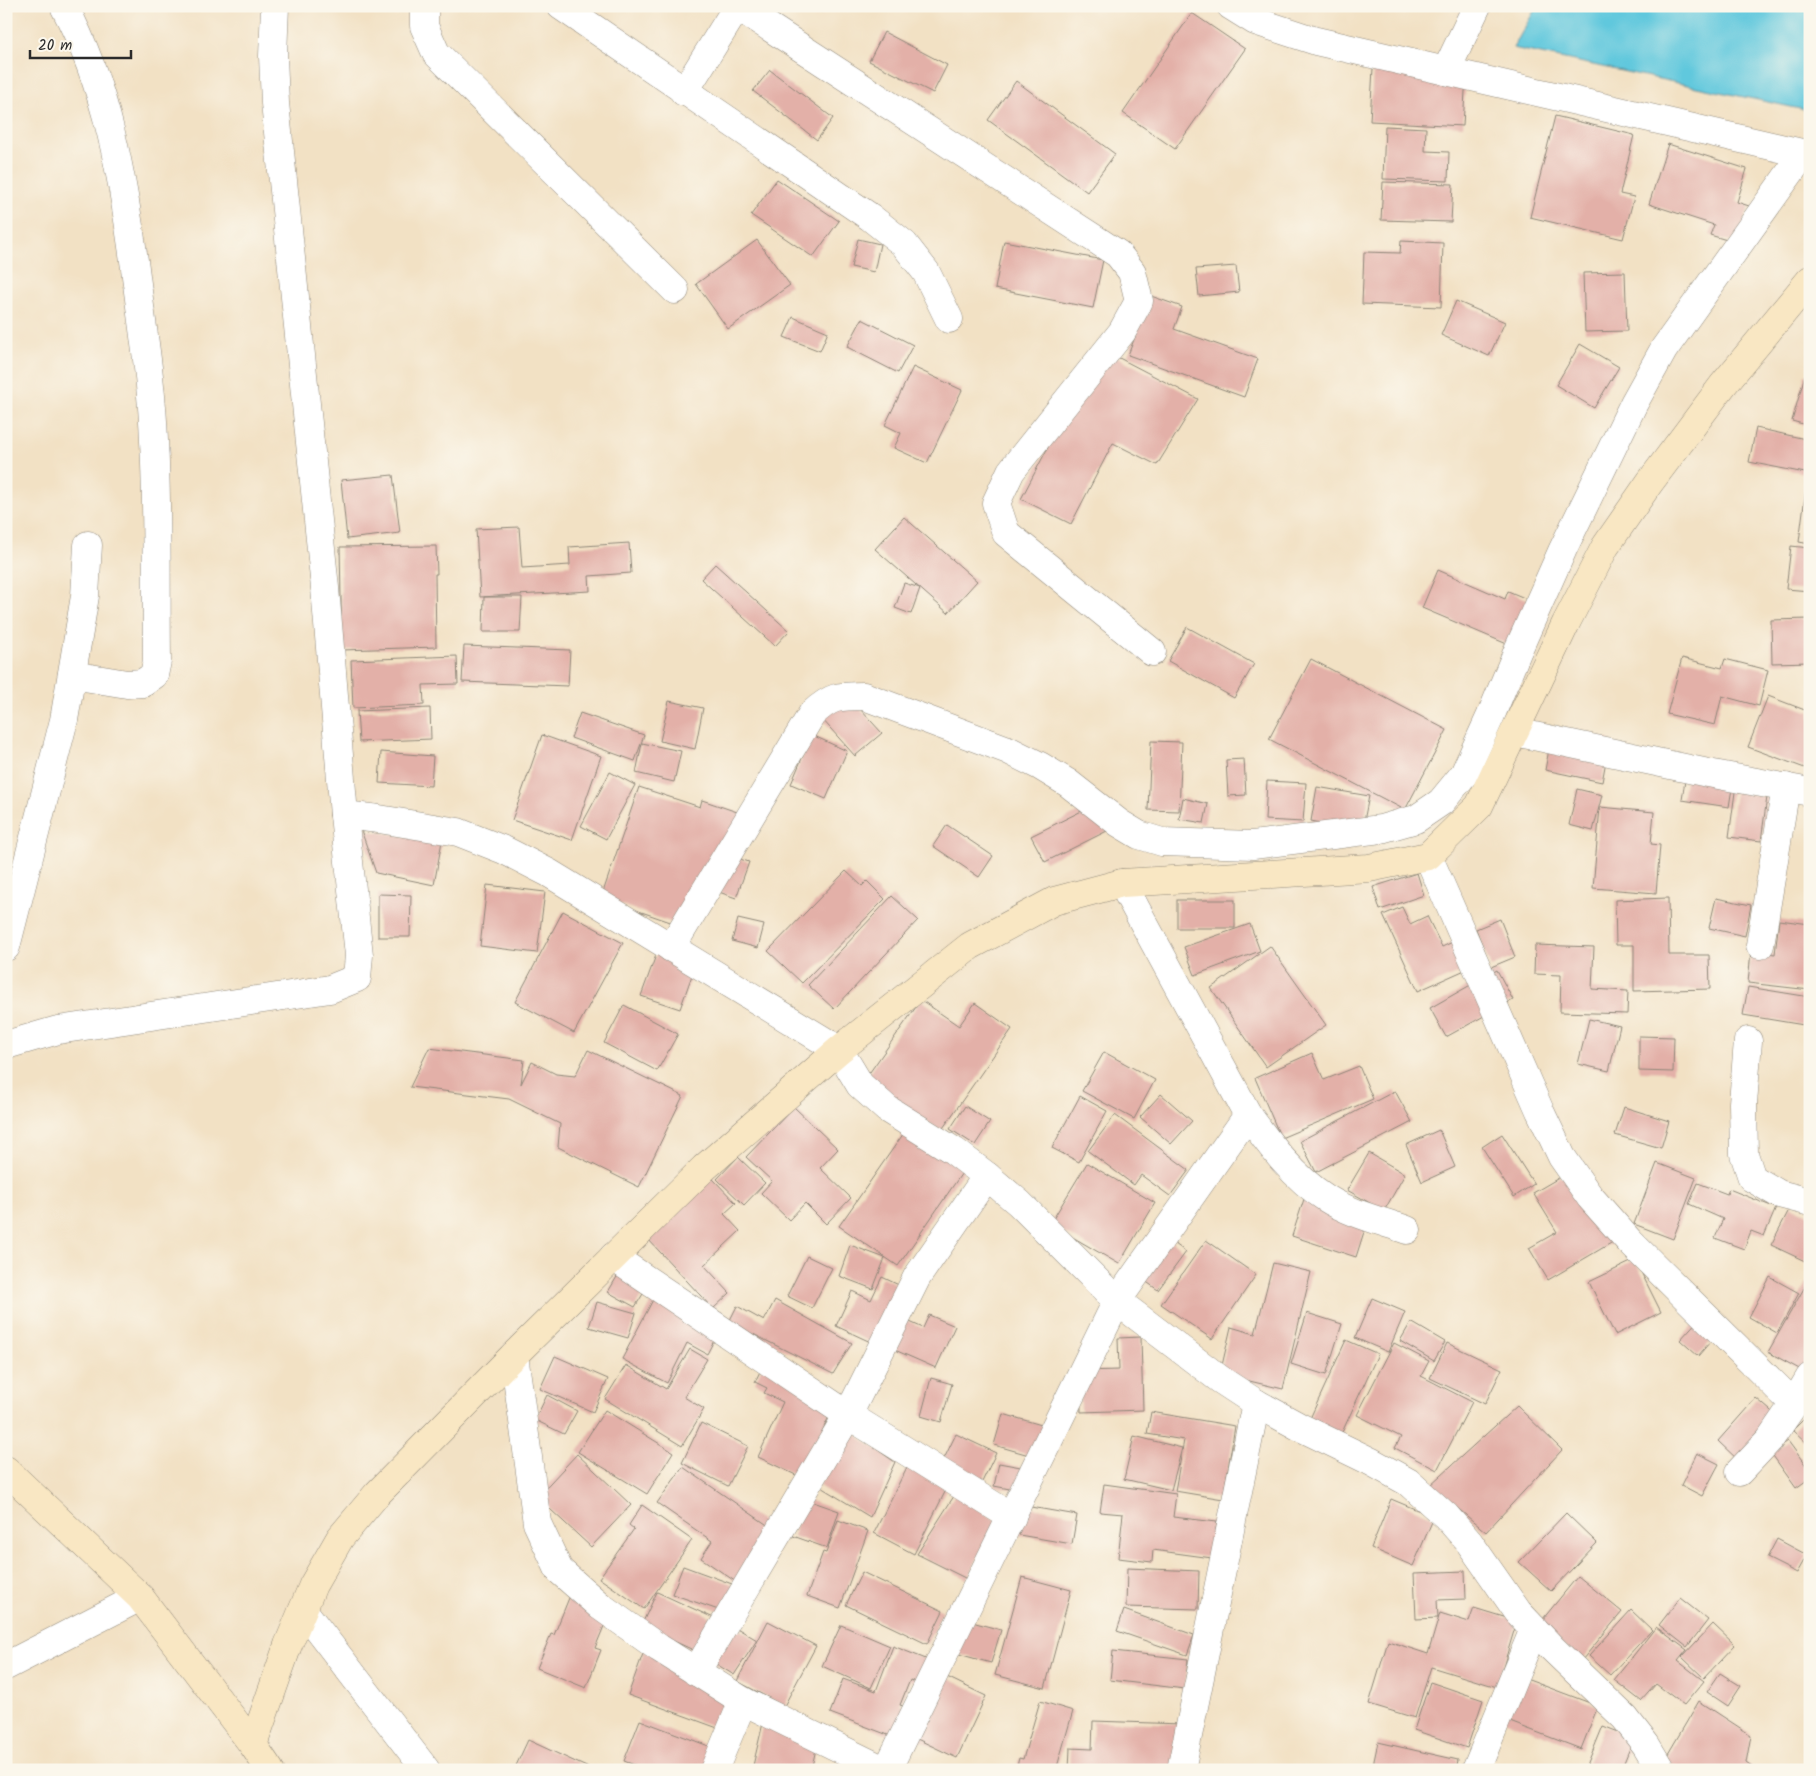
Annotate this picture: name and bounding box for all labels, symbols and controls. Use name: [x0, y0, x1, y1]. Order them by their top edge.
scale bar: [30, 28, 131, 60]
text: 20 m: [38, 34, 72, 58]

